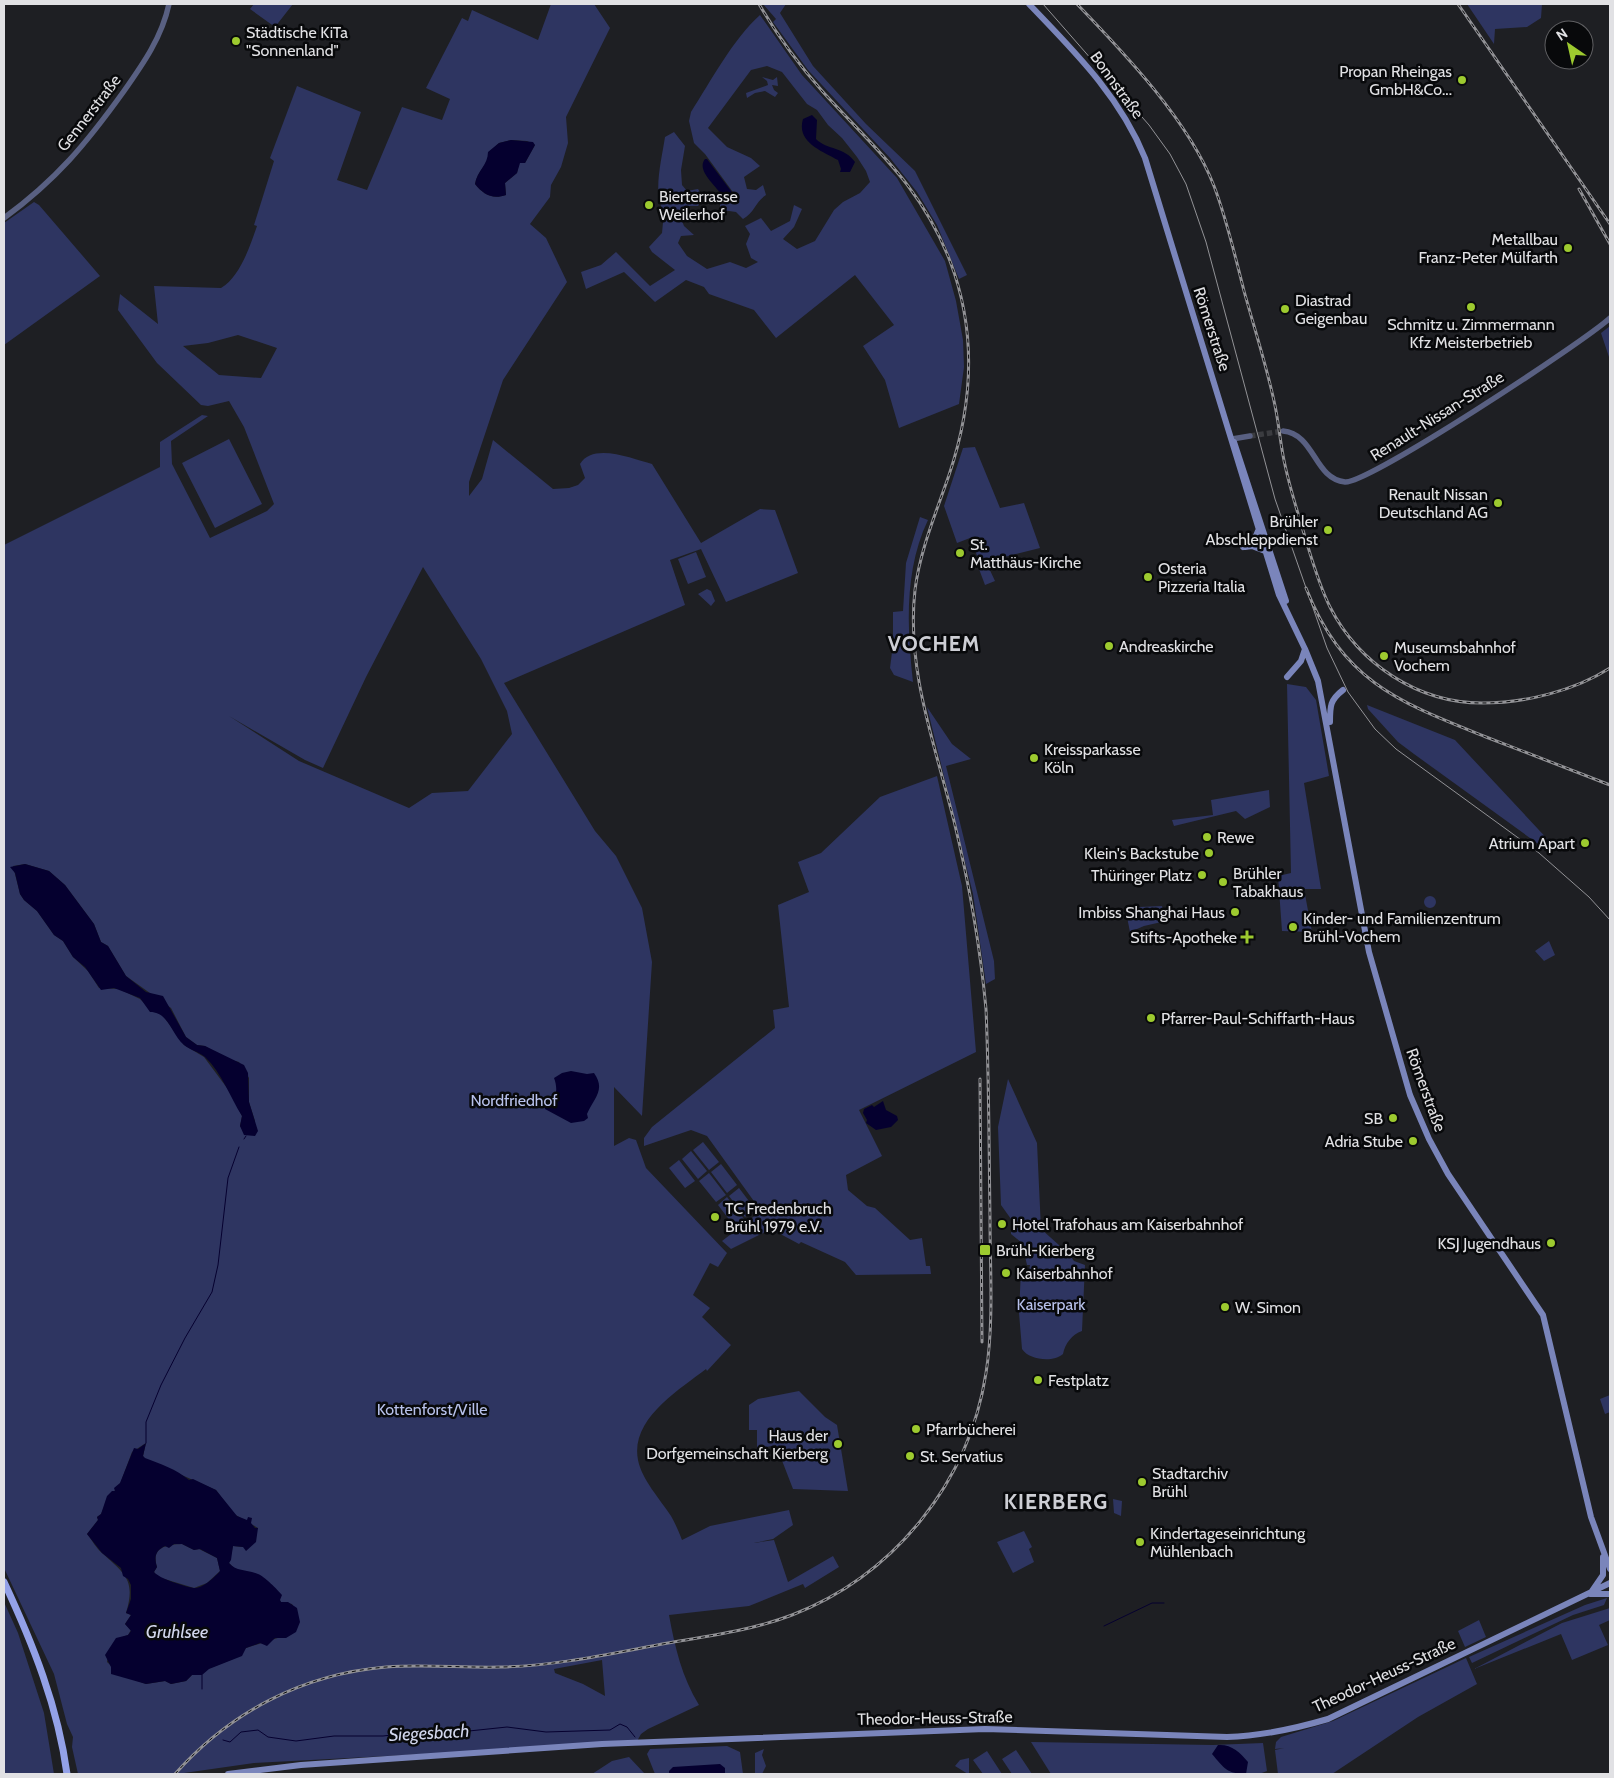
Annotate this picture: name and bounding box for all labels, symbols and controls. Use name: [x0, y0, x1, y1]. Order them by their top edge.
north arrow: [1544, 20, 1594, 70]
place label: Städtische KiTa "Sonnenland": [246, 23, 348, 60]
text: N: [1553, 24, 1571, 44]
marker: Städtische KiTa "Sonnenland": [230, 35, 242, 47]
street label: Bonnstraße: [1086, 48, 1148, 122]
place label: Propan Rheingas GmbH&Co...: [1339, 62, 1452, 99]
street label: Gennerstraße: [53, 71, 125, 155]
marker: Propan Rheingas GmbH&Co...: [1456, 74, 1468, 86]
place label: Bierterrasse Weilerhof: [659, 187, 738, 224]
marker: Bierterrasse Weilerhof: [643, 199, 655, 211]
place label: Metallbau Franz-Peter Mülfarth: [1418, 230, 1558, 267]
marker: Metallbau Franz-Peter Mülfarth: [1562, 242, 1574, 254]
street label: Römerstraße: [1189, 284, 1235, 374]
place label: Diastrad Geigenbau: [1295, 291, 1367, 328]
marker: Schmitz u. Zimmermann Kfz Meisterbetrieb: [1465, 301, 1477, 313]
marker: Diastrad Geigenbau: [1279, 303, 1291, 315]
place label: Schmitz u. Zimmermann Kfz Meisterbetrieb: [1387, 315, 1555, 352]
street label: Renault-Nissan-Straße: [1367, 367, 1507, 465]
place label: Renault Nissan Deutschland AG: [1379, 485, 1488, 522]
marker: Renault Nissan Deutschland AG: [1492, 497, 1504, 509]
place label: Brühler Abschleppdienst: [1206, 512, 1319, 549]
marker: Brühler Abschleppdienst: [1322, 524, 1334, 536]
place label: St. Matthäus-Kirche: [970, 535, 1081, 572]
marker: St. Matthäus-Kirche: [954, 547, 966, 559]
place label: Osteria Pizzeria Italia: [1158, 559, 1245, 596]
marker: Osteria Pizzeria Italia: [1142, 571, 1154, 583]
district label: VOCHEM: [888, 631, 980, 656]
place label: Andreaskirche: [1119, 637, 1214, 656]
place label: Museumsbahnhof Vochem: [1394, 638, 1517, 675]
marker: Andreaskirche: [1103, 640, 1115, 652]
marker: Museumsbahnhof Vochem: [1378, 650, 1390, 662]
place label: Kreissparkasse Köln: [1044, 740, 1141, 777]
marker: Kreissparkasse Köln: [1028, 752, 1040, 764]
place label: Rewe: [1217, 828, 1254, 847]
marker: Rewe: [1201, 831, 1213, 843]
place label: Atrium Apart: [1489, 834, 1576, 853]
marker: Atrium Apart: [1579, 837, 1591, 849]
place label: Klein's Backstube: [1084, 844, 1199, 863]
marker: Klein's Backstube: [1203, 847, 1215, 859]
place label: Brühler Tabakhaus: [1233, 864, 1304, 901]
place label: Thüringer Platz: [1091, 866, 1192, 885]
marker: Thüringer Platz: [1196, 869, 1208, 881]
marker: Brühler Tabakhaus: [1217, 876, 1229, 888]
place label: Imbiss Shanghai Haus: [1078, 903, 1225, 922]
marker: Imbiss Shanghai Haus: [1229, 906, 1241, 918]
place label: Kinder- und Familienzentrum Brühl-Vochem: [1303, 909, 1501, 946]
marker: Kinder- und Familienzentrum Brühl-Vochem: [1287, 921, 1299, 933]
place label: Stifts-Apotheke: [1130, 928, 1237, 947]
marker: Stifts-Apotheke: [1241, 931, 1253, 943]
place label: Pfarrer-Paul-Schiffarth-Haus: [1161, 1009, 1355, 1028]
marker: Pfarrer-Paul-Schiffarth-Haus: [1145, 1012, 1157, 1024]
street label: Römerstraße: [1402, 1046, 1450, 1134]
park label: Nordfriedhof: [470, 1091, 558, 1110]
place label: SB: [1364, 1109, 1383, 1128]
marker: SB: [1387, 1112, 1399, 1124]
place label: Adria Stube: [1325, 1132, 1403, 1151]
marker: Adria Stube: [1407, 1135, 1419, 1147]
place label: TC Fredenbruch Brühl 1979 e.V.: [725, 1199, 832, 1236]
marker: TC Fredenbruch Brühl 1979 e.V.: [709, 1211, 721, 1223]
place label: Hotel Trafohaus am Kaiserbahnhof: [1012, 1215, 1244, 1234]
marker: Hotel Trafohaus am Kaiserbahnhof: [996, 1218, 1008, 1230]
place label: KSJ Jugendhaus: [1437, 1234, 1541, 1253]
marker: KSJ Jugendhaus: [1545, 1237, 1557, 1249]
place label: Brühl-Kierberg: [996, 1241, 1095, 1260]
marker: Brühl-Kierberg: [978, 1243, 992, 1257]
place label: Kaiserbahnhof: [1016, 1264, 1114, 1283]
marker: Kaiserbahnhof: [1000, 1267, 1012, 1279]
park label: Kaiserpark: [1017, 1295, 1086, 1314]
place label: W. Simon: [1235, 1298, 1301, 1317]
marker: W. Simon: [1219, 1301, 1231, 1313]
place label: Festplatz: [1048, 1371, 1109, 1390]
marker: Festplatz: [1032, 1374, 1044, 1386]
park label: Kottenforst/Ville: [377, 1400, 487, 1419]
place label: Pfarrbücherei: [926, 1420, 1016, 1439]
marker: Pfarrbücherei: [910, 1423, 922, 1435]
place label: Haus der Dorfgemeinschaft Kierberg: [646, 1426, 829, 1463]
marker: Haus der Dorfgemeinschaft Kierberg: [832, 1438, 844, 1450]
place label: St. Servatius: [920, 1447, 1003, 1466]
marker: St. Servatius: [904, 1450, 916, 1462]
place label: Stadtarchiv Brühl: [1152, 1464, 1228, 1501]
marker: Stadtarchiv Brühl: [1136, 1476, 1148, 1488]
district label: KIERBERG: [1004, 1489, 1108, 1514]
place label: Kindertageseinrichtung Mühlenbach: [1150, 1524, 1306, 1561]
marker: Kindertageseinrichtung Mühlenbach: [1134, 1536, 1146, 1548]
water label: Gruhlsee: [146, 1621, 208, 1643]
street label: Theodor-Heuss-Straße: [1310, 1634, 1458, 1716]
street label: Theodor-Heuss-Straße: [857, 1707, 1013, 1729]
water label: Siegesbach: [388, 1720, 470, 1746]

